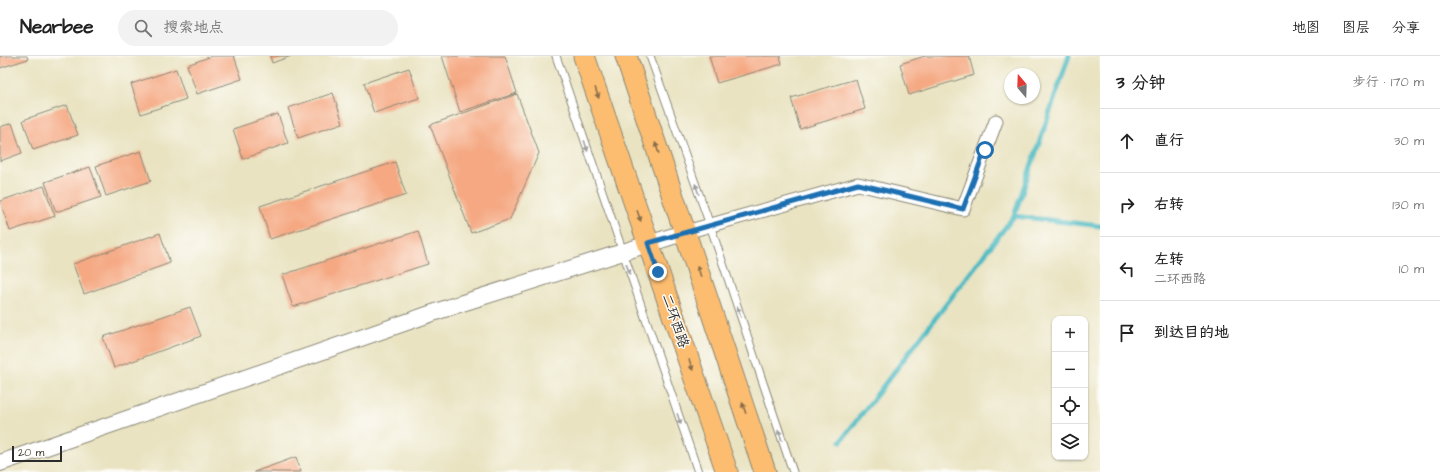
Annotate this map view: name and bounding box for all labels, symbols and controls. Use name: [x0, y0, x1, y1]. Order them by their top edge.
search box: [118, 10, 398, 46]
text: Nearbee: [20, 14, 94, 41]
icon: search: [132, 17, 154, 39]
text: 搜索地点: [164, 17, 224, 38]
text: 地图: [1292, 18, 1320, 38]
text: 图层: [1342, 18, 1370, 38]
text: 分享: [1392, 18, 1420, 38]
north arrow: [1004, 68, 1040, 104]
text: 3 分钟: [1116, 71, 1165, 95]
text: 步行 · 170 m: [1353, 73, 1424, 91]
one-way arrow: [594, 87, 600, 99]
icon: ahead: [1116, 130, 1138, 152]
text: 直行: [1154, 130, 1184, 151]
text: 30 m: [1394, 132, 1424, 150]
one-way arrow: [584, 140, 590, 152]
route start: [976, 141, 994, 159]
one-way arrow: [654, 142, 660, 154]
one-way arrow: [693, 182, 699, 194]
icon: right: [1116, 194, 1138, 216]
text: 右转: [1154, 194, 1184, 215]
text: 130 m: [1392, 196, 1424, 214]
one-way arrow: [636, 210, 642, 222]
text: 左转: [1154, 249, 1184, 270]
icon: left: [1116, 258, 1138, 280]
text: 10 m: [1399, 260, 1424, 278]
route end: [649, 263, 667, 281]
one-way arrow: [625, 264, 631, 276]
one-way arrow: [696, 265, 702, 277]
text: 二环西路: [1154, 270, 1206, 288]
street label: 二环西路: [656, 291, 694, 351]
one-way arrow: [736, 305, 742, 317]
map controls: [1052, 316, 1088, 460]
button: +: [1052, 316, 1088, 352]
icon: arrive: [1116, 322, 1138, 344]
text: 到达目的地: [1154, 322, 1229, 343]
button: −: [1052, 352, 1088, 388]
one-way arrow: [688, 360, 694, 372]
button: locate: [1052, 388, 1088, 424]
one-way arrow: [741, 402, 747, 414]
one-way arrow: [677, 413, 683, 425]
button: layers: [1052, 424, 1088, 460]
one-way arrow: [777, 429, 783, 441]
scale bar: [12, 444, 62, 463]
text: 20 m: [18, 445, 44, 460]

